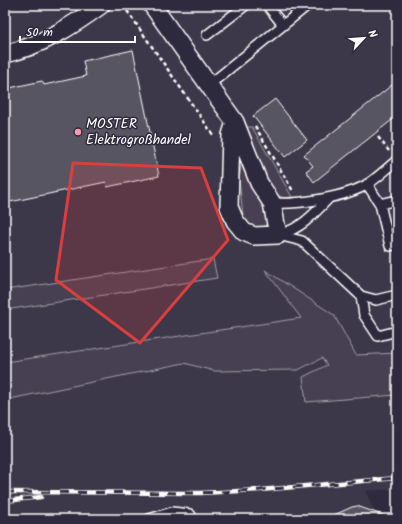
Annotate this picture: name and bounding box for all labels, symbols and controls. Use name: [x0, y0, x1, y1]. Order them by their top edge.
scale bar: [20, 18, 135, 44]
north arrow: [344, 18, 384, 58]
text: 50 m: [26, 23, 53, 42]
text: N: [362, 27, 382, 41]
place label: MOSTER Elektrogroßhandel: [86, 113, 192, 151]
marker: MOSTER Elektrogroßhandel: [73, 127, 83, 137]

